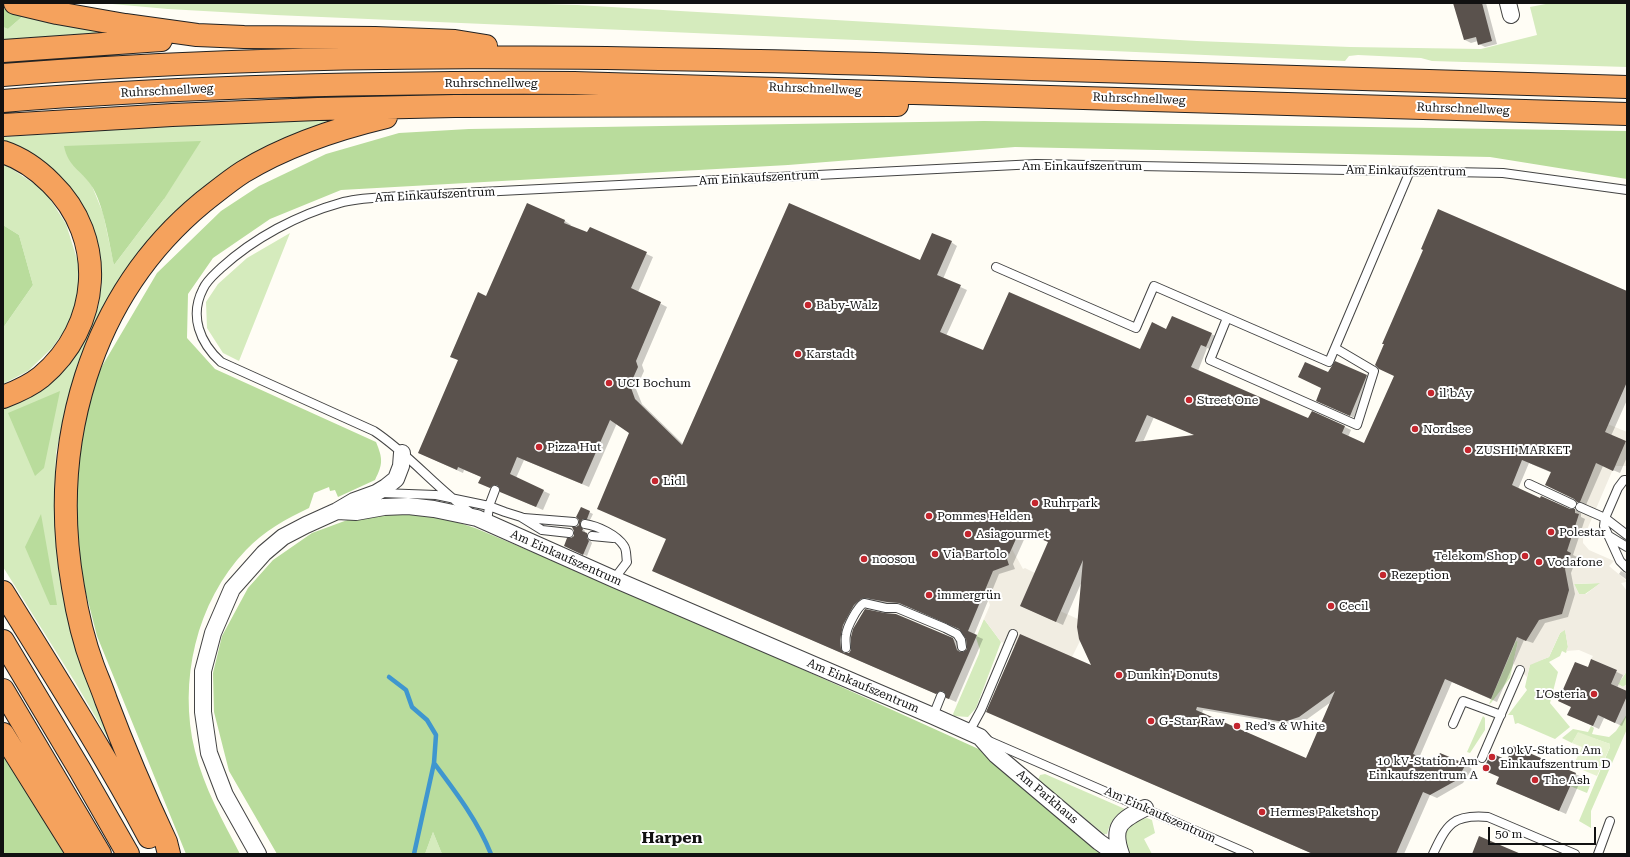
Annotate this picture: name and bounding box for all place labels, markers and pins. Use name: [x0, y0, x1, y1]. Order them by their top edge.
place label: Baby-Walz: [816, 298, 877, 312]
marker: Baby-Walz: [803, 300, 813, 310]
place label: Karstadt: [806, 347, 855, 361]
marker: Karstadt: [793, 349, 803, 359]
place label: UCI Bochum: [617, 376, 691, 390]
marker: UCI Bochum: [604, 378, 614, 388]
place label: il’bAy: [1439, 386, 1472, 400]
marker: il’bAy: [1426, 388, 1436, 398]
place label: Street One: [1197, 393, 1258, 407]
marker: Street One: [1184, 395, 1194, 405]
place label: Nordsee: [1423, 422, 1471, 436]
marker: Nordsee: [1410, 424, 1420, 434]
place label: Pizza Hut: [547, 440, 601, 454]
marker: Pizza Hut: [534, 442, 544, 452]
place label: ZUSHI MARKET: [1476, 443, 1570, 457]
marker: ZUSHI MARKET: [1463, 445, 1473, 455]
place label: Lidl: [663, 474, 686, 488]
marker: Lidl: [650, 476, 660, 486]
place label: Ruhrpark: [1043, 496, 1098, 510]
marker: Ruhrpark: [1030, 498, 1040, 508]
place label: Pommes Helden: [937, 509, 1031, 523]
marker: Pommes Helden: [924, 511, 934, 521]
place label: Polestar: [1559, 525, 1606, 539]
place label: Asiagourmet: [976, 527, 1049, 541]
marker: Polestar: [1546, 527, 1556, 537]
marker: Asiagourmet: [963, 529, 973, 539]
place label: Via Bartolo: [943, 547, 1007, 561]
marker: Via Bartolo: [930, 549, 940, 559]
place label: Telekom Shop: [1434, 549, 1517, 563]
marker: Telekom Shop: [1520, 551, 1530, 561]
place label: noosou: [872, 552, 915, 566]
marker: noosou: [859, 554, 869, 564]
place label: Vodafone: [1547, 555, 1603, 569]
marker: Vodafone: [1534, 557, 1544, 567]
place label: Rezeption: [1391, 568, 1449, 582]
marker: Rezeption: [1378, 570, 1388, 580]
place label: immergrün: [937, 588, 1001, 602]
marker: immergrün: [924, 590, 934, 600]
place label: Cecil: [1339, 599, 1369, 613]
marker: Cecil: [1326, 601, 1336, 611]
place label: Dunkin' Donuts: [1127, 668, 1218, 682]
marker: Dunkin' Donuts: [1114, 670, 1124, 680]
place label: L'Osteria: [1536, 687, 1586, 701]
marker: L'Osteria: [1589, 689, 1599, 699]
place label: G-Star Raw: [1159, 714, 1225, 728]
marker: G-Star Raw: [1146, 716, 1156, 726]
place label: Red’s & White: [1245, 719, 1325, 733]
marker: Red’s & White: [1232, 721, 1242, 731]
place label: 10 kV-Station Am Einkaufszentrum D: [1500, 743, 1610, 771]
marker: 10 kV-Station Am Einkaufszentrum D: [1487, 752, 1497, 762]
place label: 10 kV-Station Am Einkaufszentrum A: [1368, 754, 1478, 782]
marker: 10 kV-Station Am Einkaufszentrum A: [1481, 763, 1491, 773]
place label: The Ash: [1543, 773, 1590, 787]
marker: The Ash: [1530, 775, 1540, 785]
place label: Hermes Paketshop: [1270, 805, 1379, 819]
marker: Hermes Paketshop: [1257, 807, 1267, 817]

